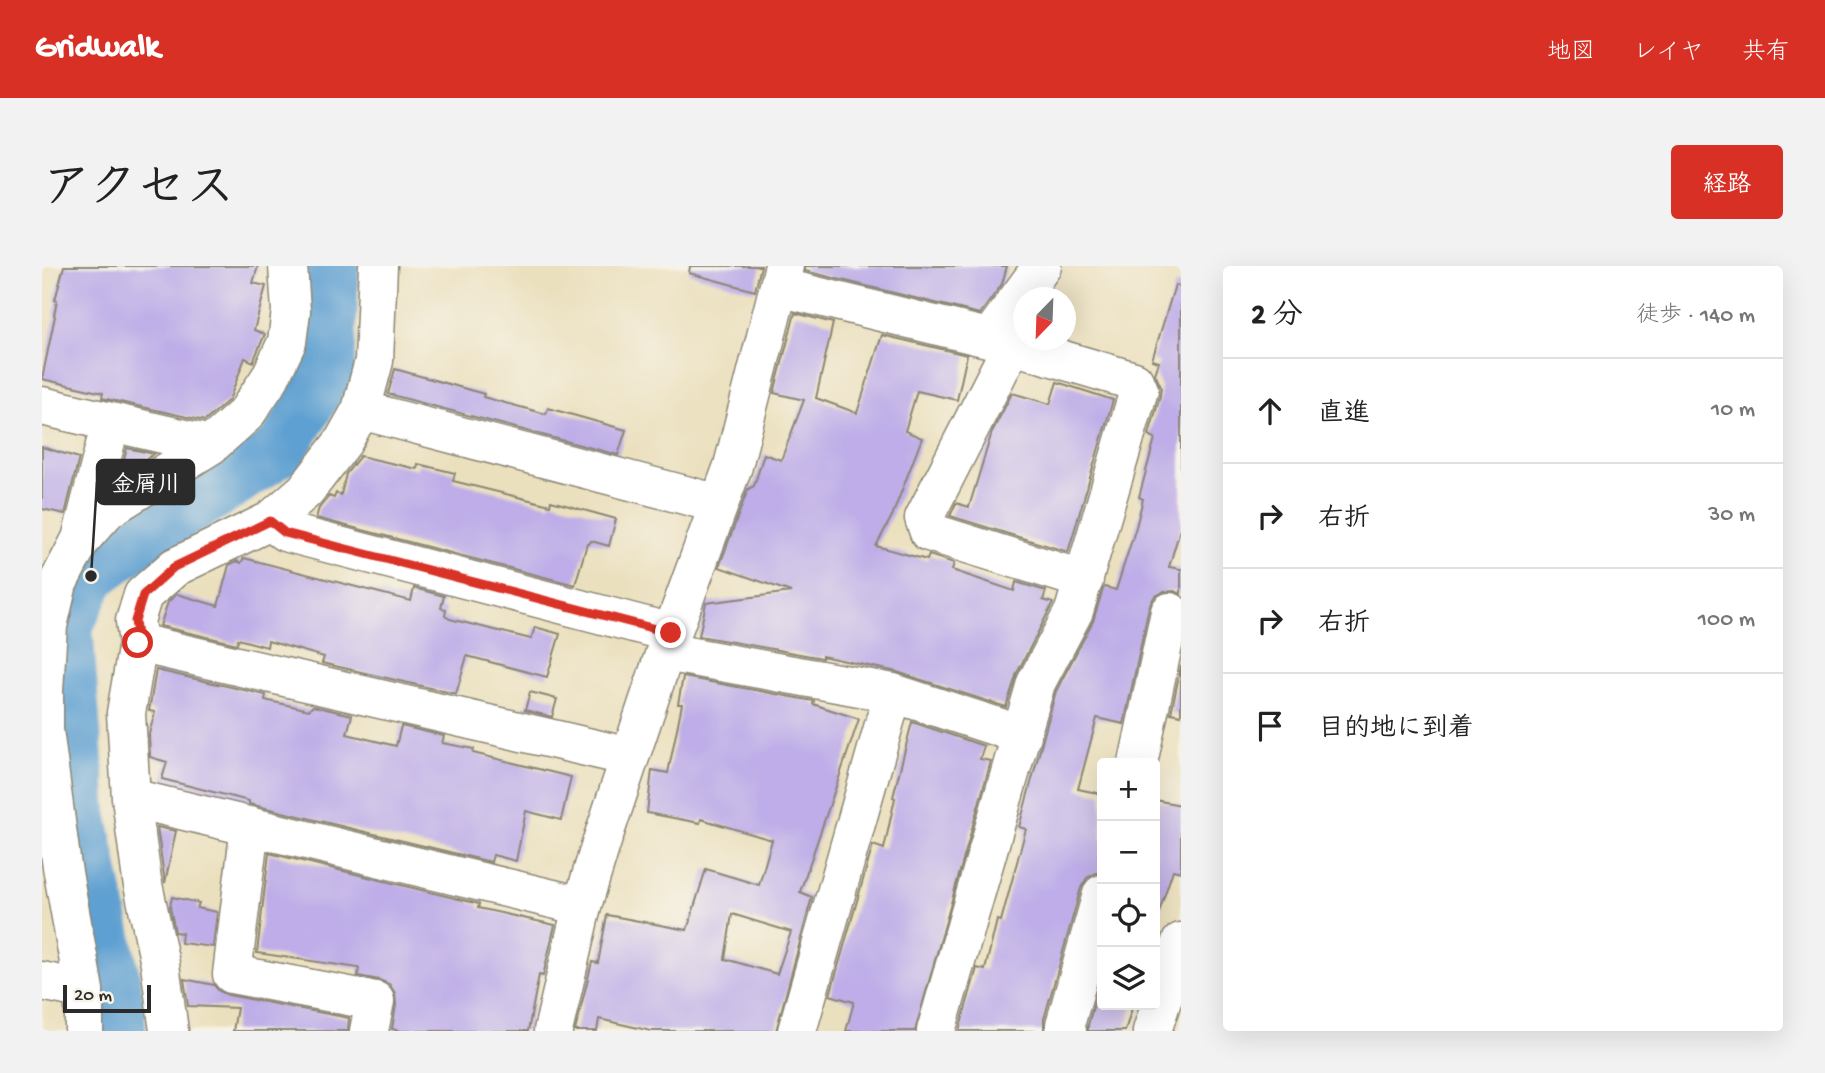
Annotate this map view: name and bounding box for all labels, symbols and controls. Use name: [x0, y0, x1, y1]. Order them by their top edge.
text: Gridwalk: [35, 30, 160, 68]
text: 地図: [1547, 39, 1595, 68]
text: レイヤ: [1633, 39, 1704, 68]
text: 共有: [1742, 39, 1790, 68]
button: 経路: [1671, 145, 1783, 219]
text: アクセス: [42, 163, 235, 221]
north arrow: [1013, 287, 1076, 350]
text: 2 分: [1251, 300, 1303, 335]
text: 徒歩 · 140 m: [1636, 303, 1755, 330]
icon: ahead: [1251, 392, 1289, 430]
text: 10 m: [1711, 397, 1755, 424]
text: 直進: [1318, 400, 1370, 431]
callout: 金屑川: [97, 460, 194, 504]
text: 金屑川: [112, 472, 181, 500]
icon: right: [1251, 497, 1289, 535]
text: 30 m: [1708, 502, 1755, 529]
text: 右折: [1318, 505, 1370, 536]
icon: right: [1251, 602, 1289, 640]
text: 100 m: [1698, 607, 1755, 634]
text: 右折: [1318, 610, 1370, 641]
route end: [655, 617, 686, 648]
route start: [122, 627, 153, 658]
icon: arrive: [1251, 707, 1289, 745]
text: 目的地に到着: [1318, 715, 1474, 746]
map controls: [1097, 758, 1160, 1010]
button: +: [1097, 758, 1160, 821]
button: −: [1097, 821, 1160, 884]
button: locate: [1097, 884, 1160, 947]
button: layers: [1097, 947, 1160, 1010]
scale bar: [63, 982, 150, 1014]
text: 20 m: [74, 985, 112, 1008]

